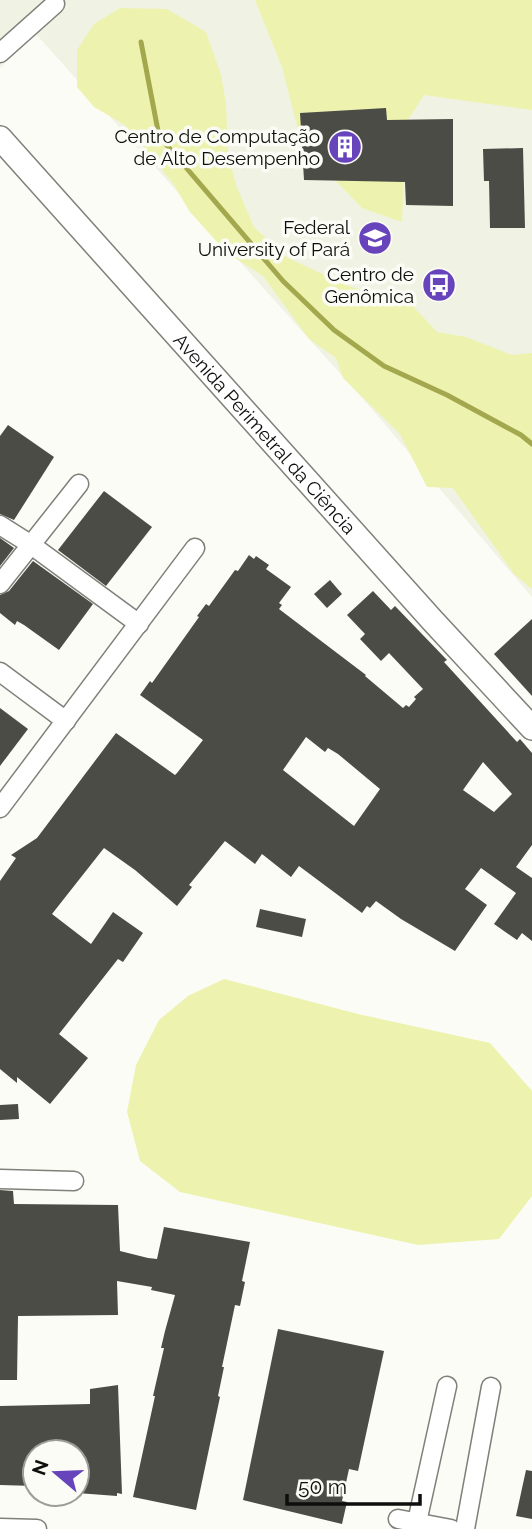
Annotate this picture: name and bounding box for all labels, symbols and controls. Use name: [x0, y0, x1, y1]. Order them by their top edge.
place label: Centro de Computação de Alto Desempenho: [115, 125, 320, 169]
building icon: Centro de Computação de Alto Desempenho: [326, 128, 364, 166]
place label: Federal University of Pará: [198, 216, 351, 260]
school or university icon: Federal University of Pará: [356, 219, 394, 257]
place label: Centro de Genômica: [324, 263, 414, 307]
bus stop icon: Centro de Genômica: [420, 266, 458, 304]
street label: Avenida Perimetral da Ciência: [169, 329, 361, 538]
north arrow: [21, 1438, 91, 1508]
text: N: [27, 1457, 53, 1478]
scale bar: [287, 1462, 420, 1506]
text: 50 m: [298, 1474, 347, 1499]

